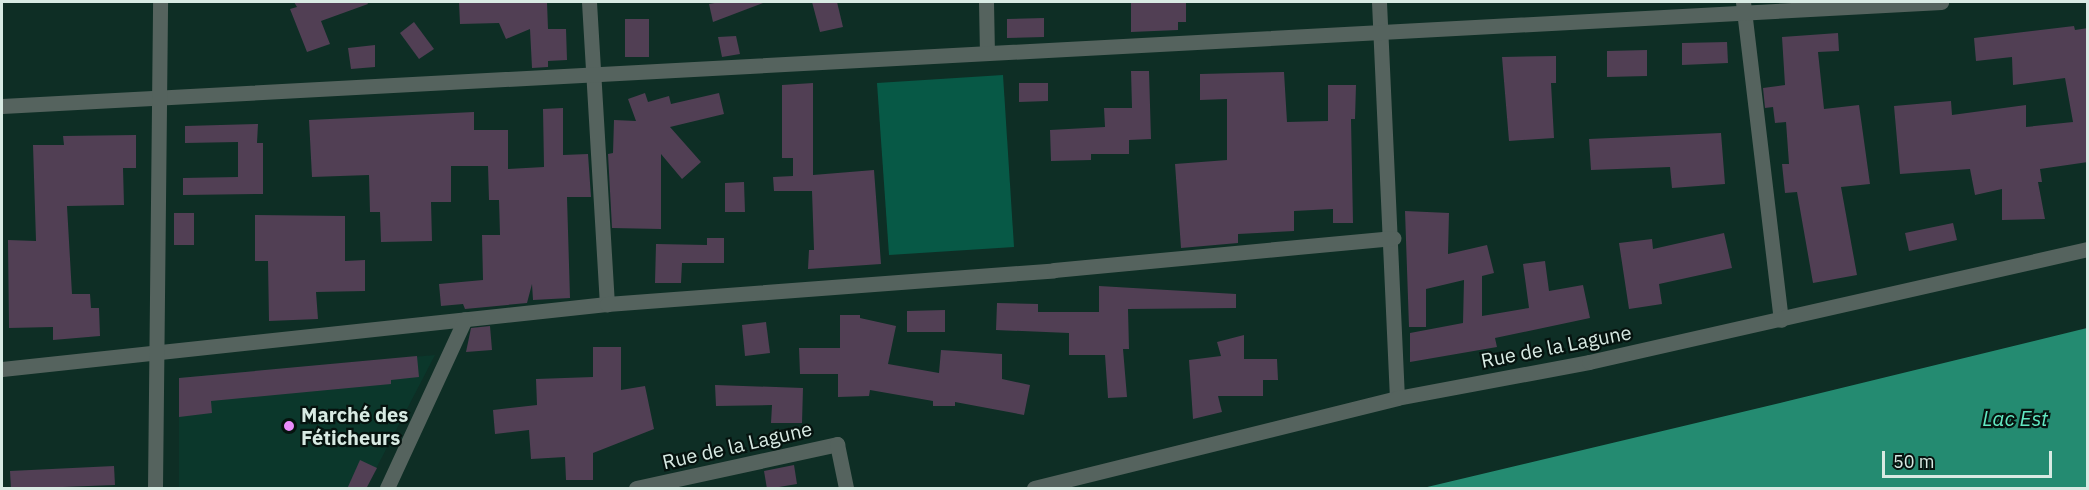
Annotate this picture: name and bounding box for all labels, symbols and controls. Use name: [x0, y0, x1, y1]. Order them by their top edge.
street label: Rue de la Lagune: [1479, 320, 1633, 372]
place label: Marché des Féticheurs: [301, 402, 408, 449]
water label: Lac Est: [1982, 405, 2048, 431]
street label: Rue de la Lagune: [660, 416, 814, 474]
marker: Marché des Féticheurs: [282, 419, 296, 433]
scale bar: [1885, 439, 2054, 477]
text: 50 m: [1893, 450, 1935, 473]

